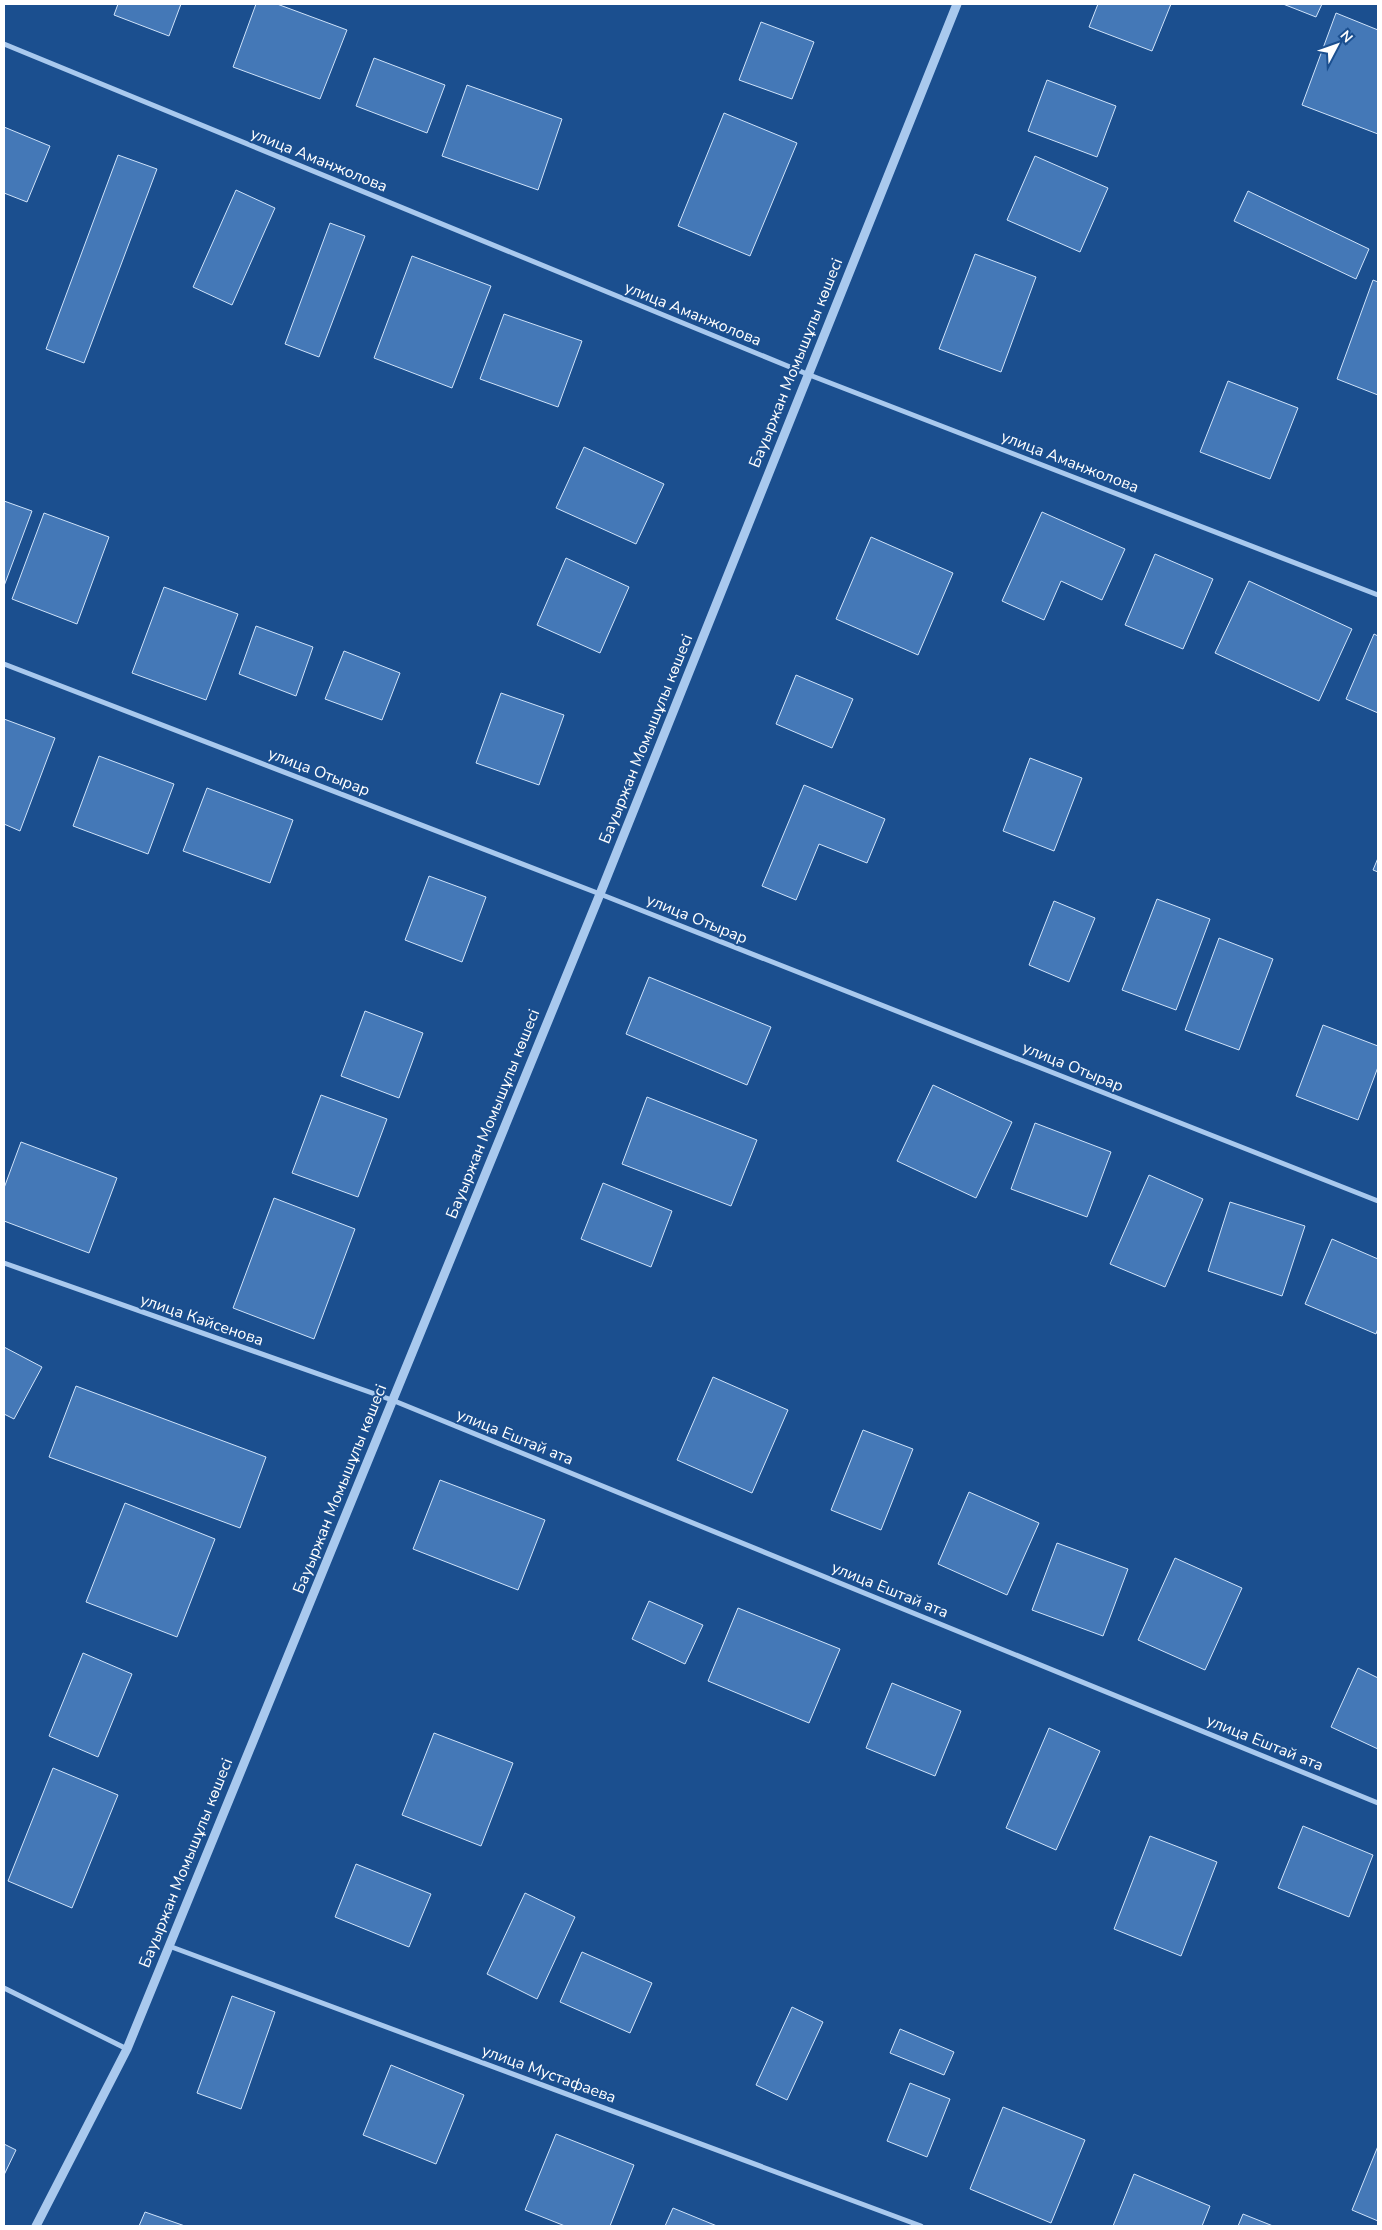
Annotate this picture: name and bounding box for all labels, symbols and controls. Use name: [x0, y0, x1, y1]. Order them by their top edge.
north arrow: [1312, 20, 1362, 70]
text: N: [1336, 27, 1357, 47]
street label: улица Аманжолова: [247, 122, 391, 198]
street label: Бауыржан Момышұлы көшесі: [744, 255, 848, 471]
street label: улица Аманжолова: [621, 276, 765, 352]
street label: улица Аманжолова: [998, 426, 1142, 498]
street label: Бауыржан Момышұлы көшесі: [594, 631, 698, 847]
street label: улица Отырар: [265, 742, 373, 802]
street label: улица Отырар: [643, 889, 751, 949]
street label: Бауыржан Момышұлы көшесі: [441, 1006, 545, 1222]
street label: улица Отырар: [1019, 1037, 1127, 1097]
street label: улица Кайсенова: [137, 1289, 267, 1351]
street label: Бауыржан Момышұлы көшесі: [288, 1381, 392, 1597]
street label: улица Ештай ата: [453, 1404, 577, 1470]
street label: улица Ештай ата: [828, 1557, 952, 1623]
street label: улица Ештай ата: [1203, 1710, 1327, 1776]
street label: Бауыржан Момышұлы көшесі: [134, 1755, 238, 1971]
street label: улица Мустафаева: [479, 2039, 619, 2109]

